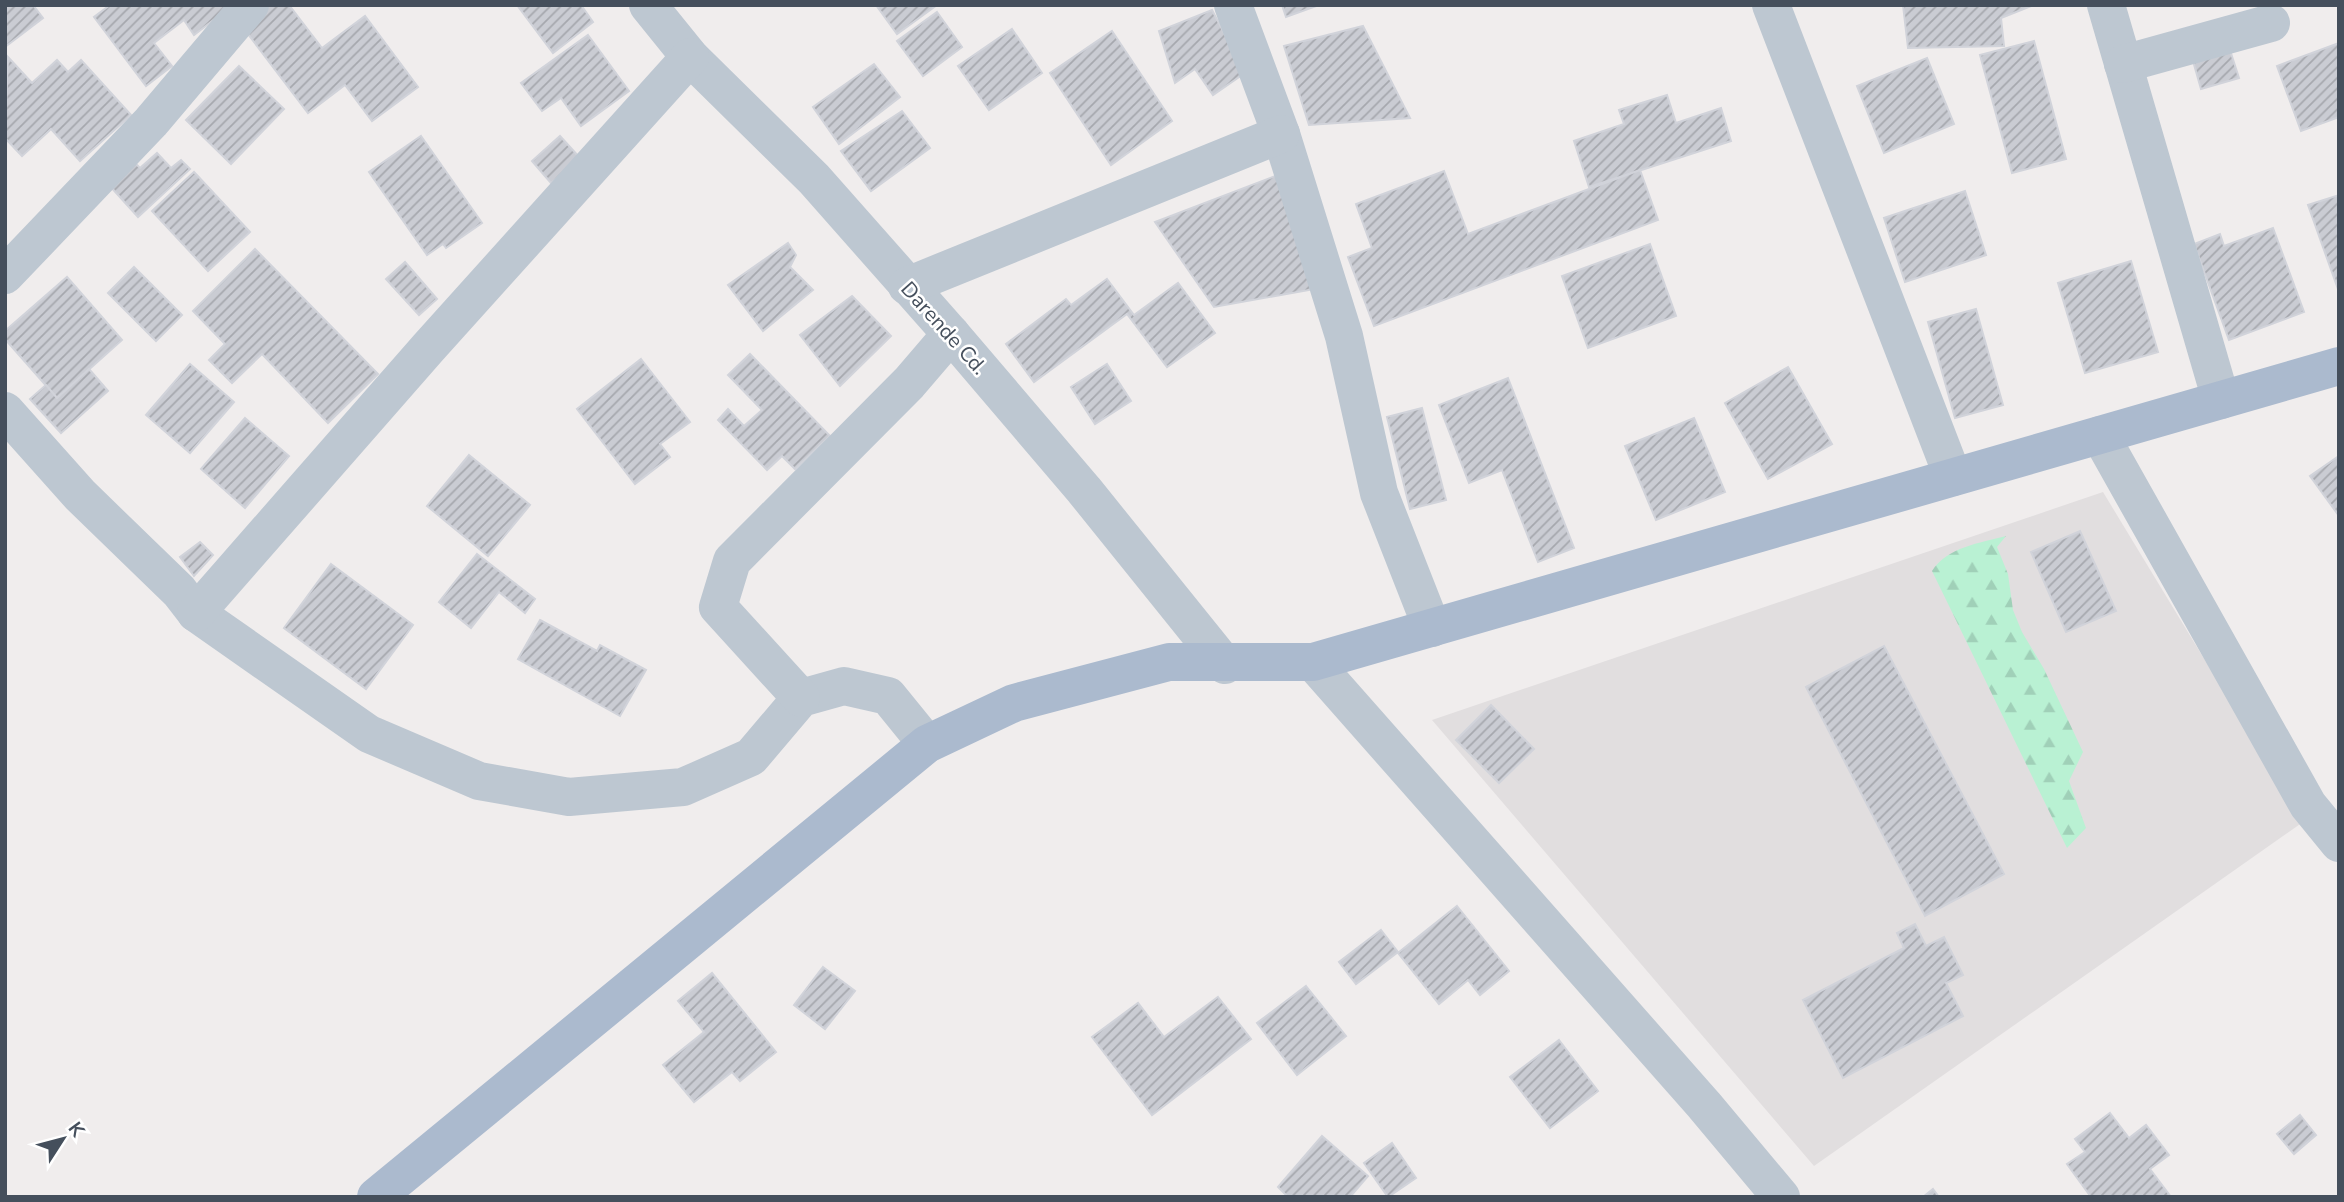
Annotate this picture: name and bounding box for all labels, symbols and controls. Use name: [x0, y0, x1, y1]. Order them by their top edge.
street label: Darende Cd.: [895, 275, 993, 381]
north arrow: [28, 1104, 98, 1174]
text: K: [62, 1117, 91, 1143]

